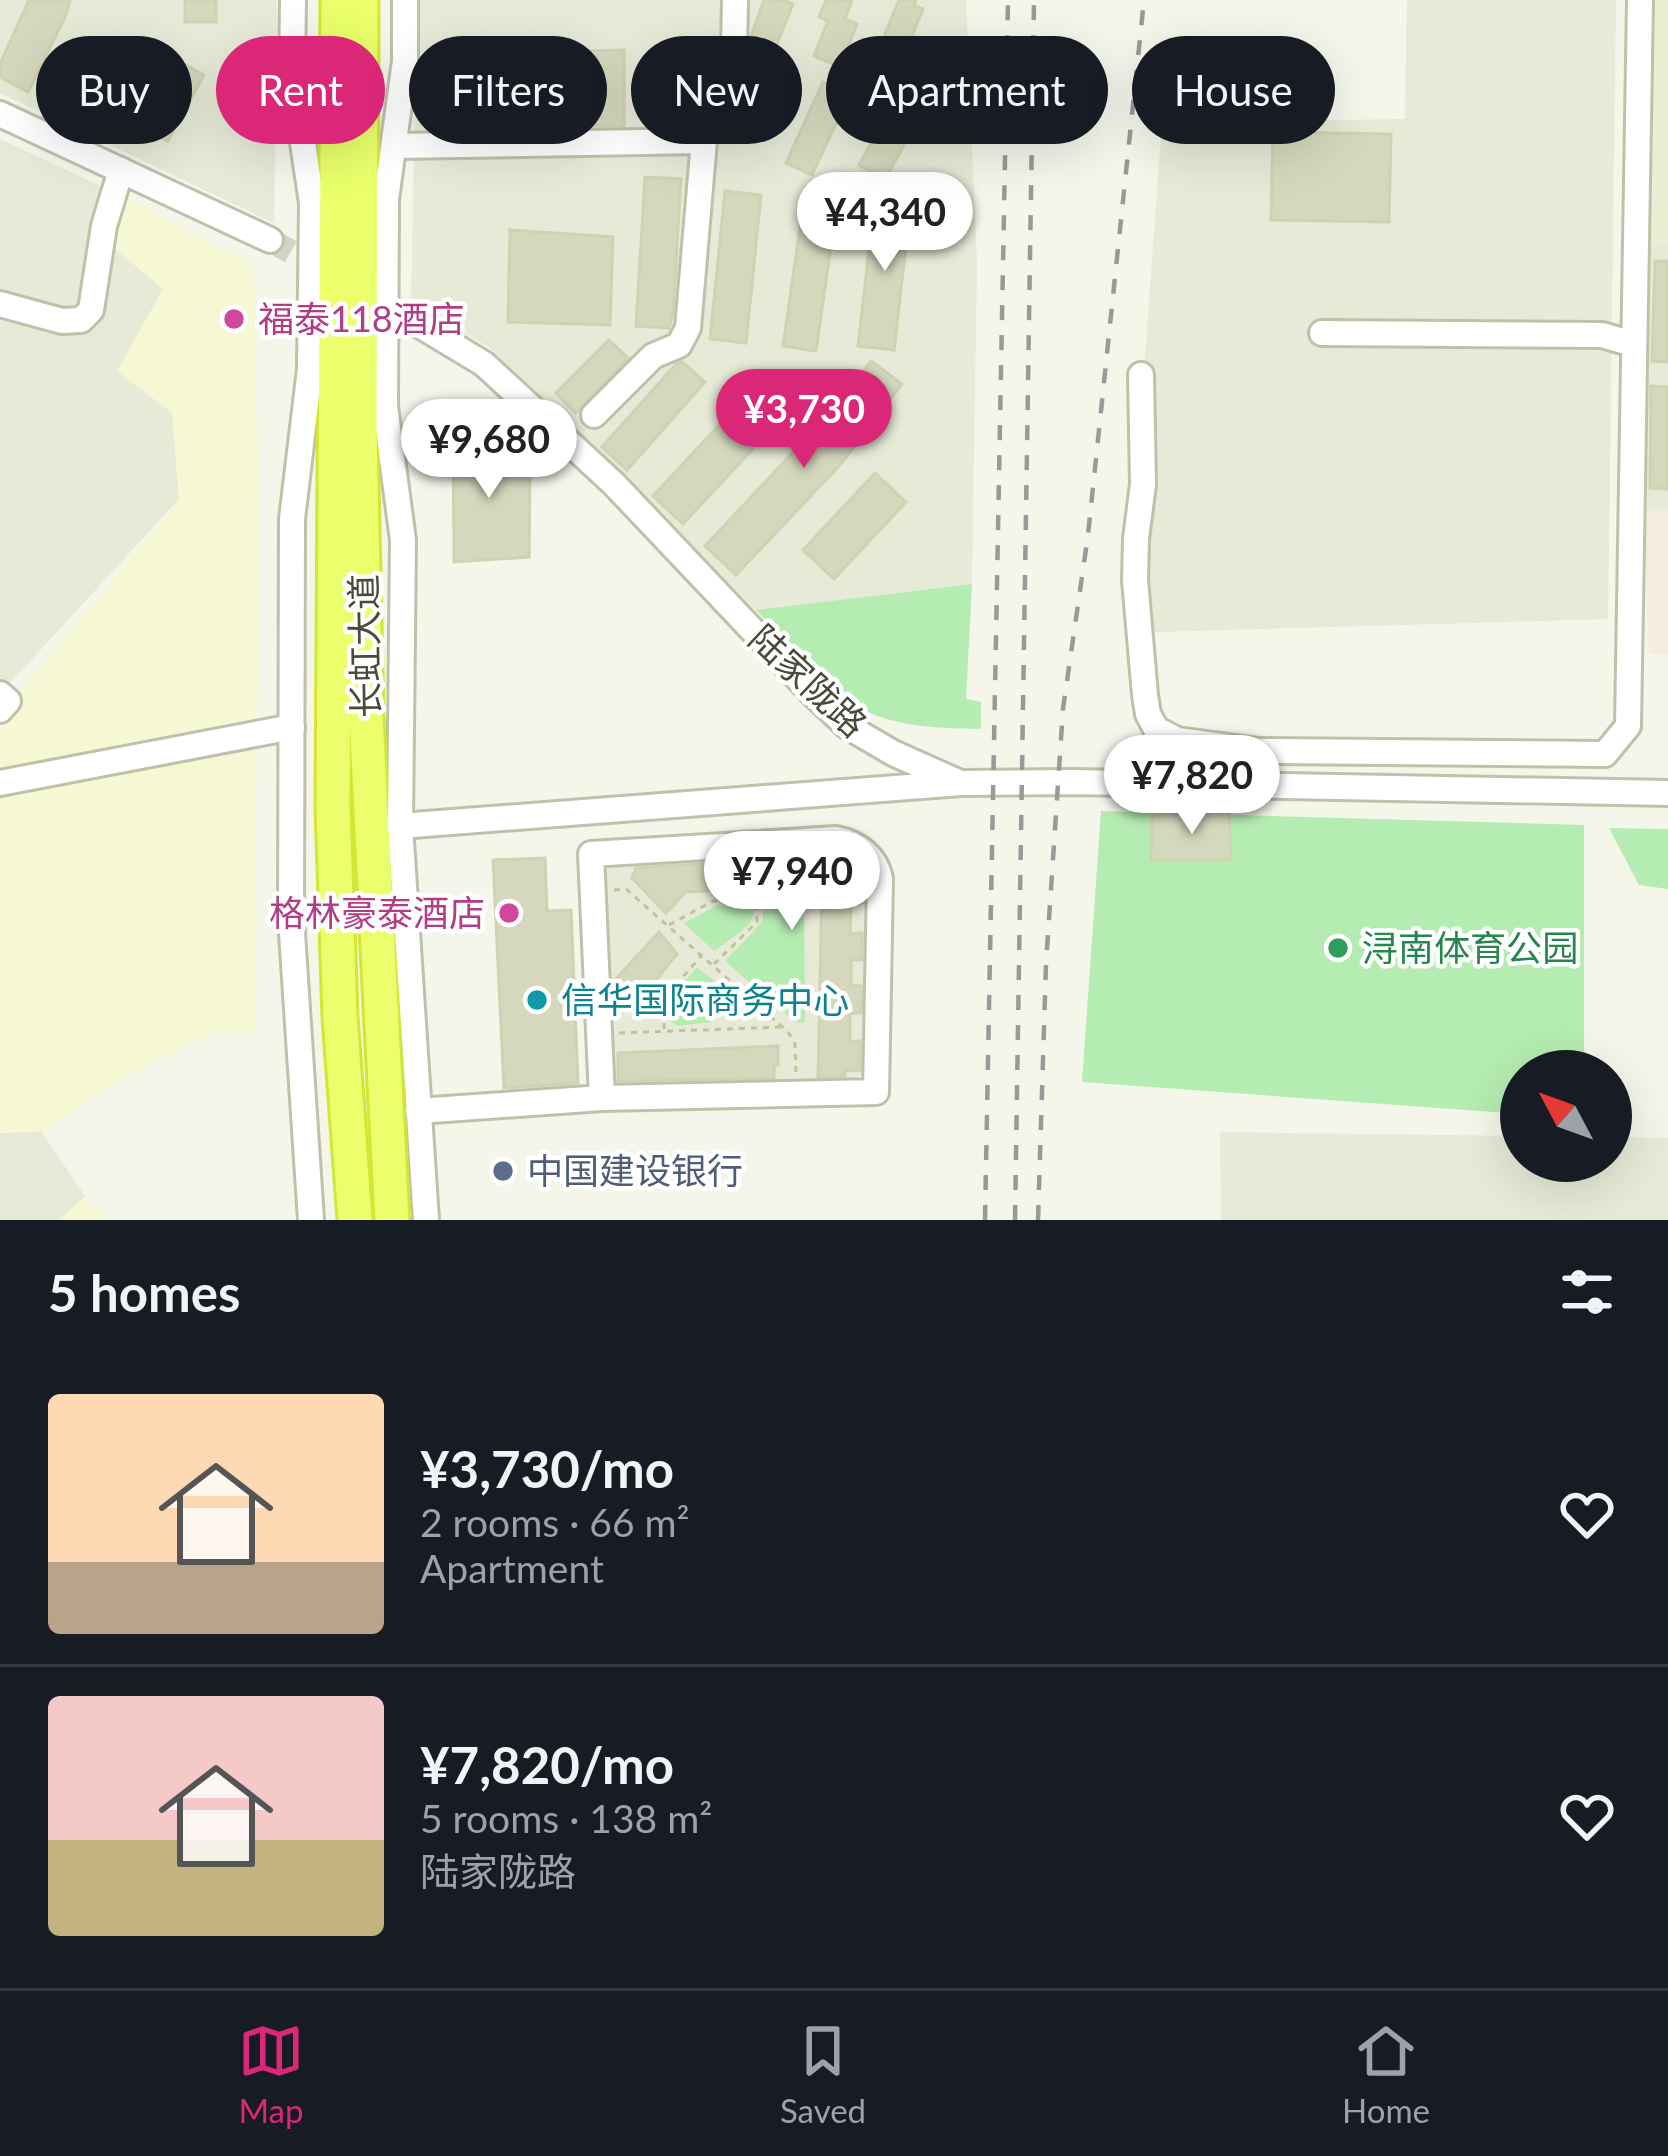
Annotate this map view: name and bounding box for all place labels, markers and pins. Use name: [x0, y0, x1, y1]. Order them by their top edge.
pin: ¥4,340: [787, 172, 983, 274]
place label: 福泰118酒店: [258, 296, 465, 340]
marker: 福泰118酒店: [221, 306, 247, 332]
pin: ¥3,730: [706, 369, 902, 471]
pin: ¥9,680: [391, 399, 587, 501]
pin: ¥7,820: [1094, 735, 1290, 837]
pin: ¥7,940: [694, 831, 890, 933]
place label: 格林豪泰酒店: [269, 890, 485, 934]
marker: 格林豪泰酒店: [496, 900, 522, 926]
place label: 浔南体育公园: [1362, 925, 1578, 969]
marker: 浔南体育公园: [1325, 935, 1351, 961]
place label: 信华国际商务中心: [561, 977, 849, 1021]
marker: 信华国际商务中心: [524, 987, 550, 1013]
place label: 中国建设银行: [527, 1148, 743, 1192]
marker: 中国建设银行: [490, 1158, 516, 1184]

